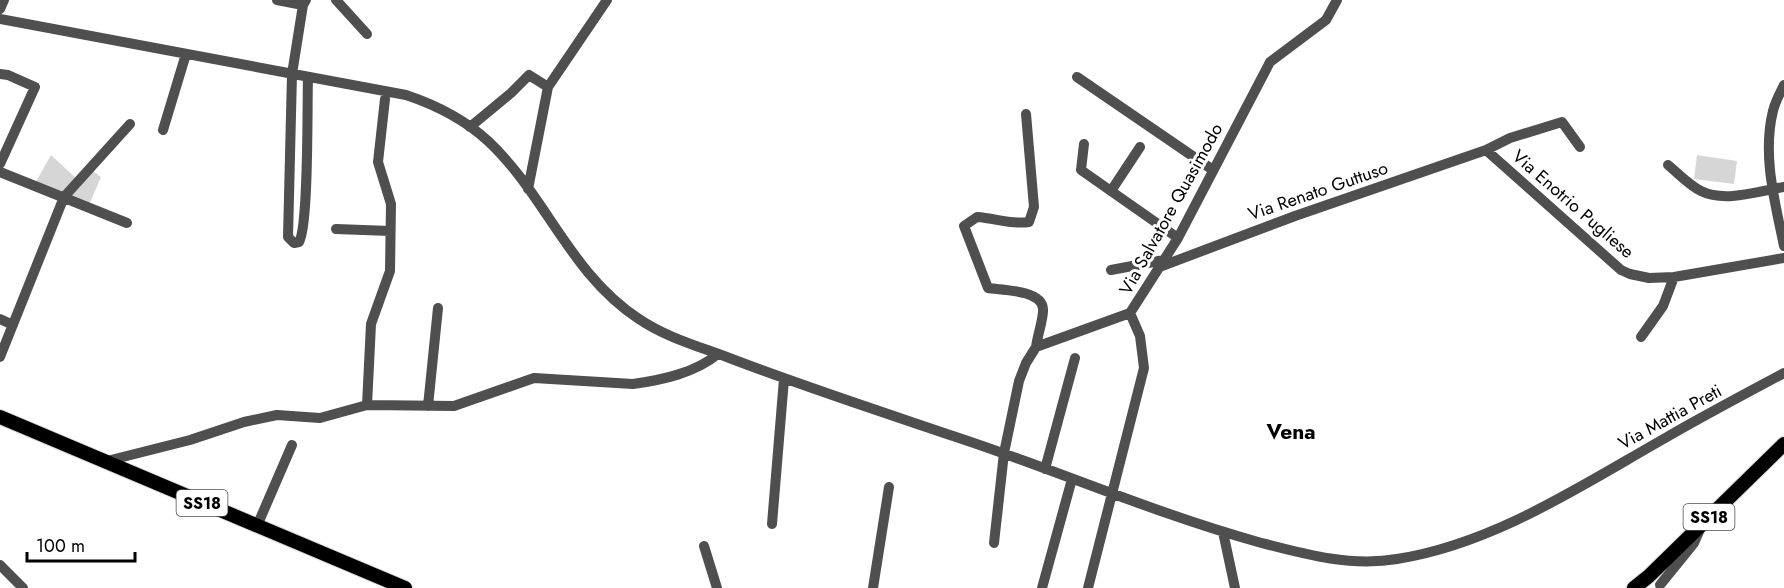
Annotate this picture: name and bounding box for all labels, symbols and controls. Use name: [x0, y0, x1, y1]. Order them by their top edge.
street label: Via Salvatore Quasimodo: [1113, 118, 1229, 300]
street label: Via Enotrio Pugliese: [1506, 144, 1640, 264]
street label: Via Renato Guttuso: [1245, 155, 1392, 227]
street label: Via Mattia Preti: [1613, 378, 1727, 456]
district label: Vena: [1265, 417, 1316, 447]
road number: SS18: [176, 490, 228, 516]
road number: SS18: [1684, 504, 1734, 530]
scale bar: [27, 525, 135, 563]
text: 100 m: [36, 533, 85, 559]

